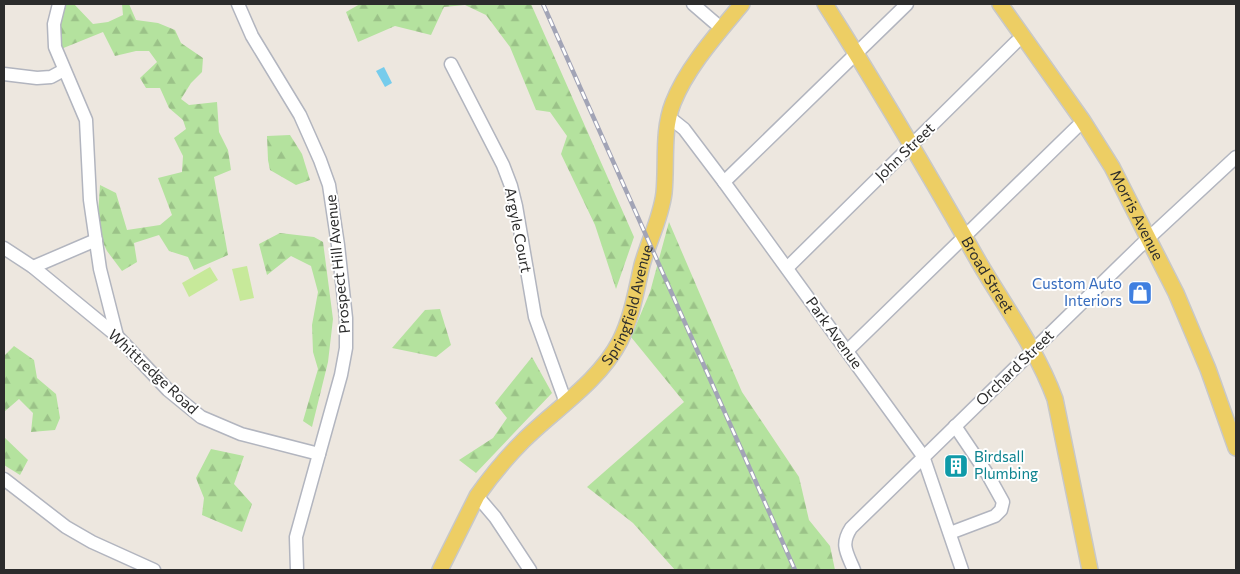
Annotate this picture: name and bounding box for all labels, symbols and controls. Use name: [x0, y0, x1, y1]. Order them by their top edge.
street label: John Street: [871, 118, 938, 184]
street label: Morris Avenue: [1107, 167, 1168, 263]
street label: Argyle Court: [502, 186, 536, 274]
street label: Prospect Hill Avenue: [321, 194, 353, 334]
street label: Broad Street: [958, 233, 1018, 316]
street label: Springfield Avenue: [597, 242, 656, 369]
place label: Custom Auto Interiors: [1032, 274, 1122, 309]
shop icon: Custom Auto Interiors: [1127, 280, 1153, 306]
street label: Park Avenue: [803, 293, 867, 372]
street label: Whittredge Road: [105, 325, 202, 417]
street label: Orchard Street: [972, 326, 1057, 409]
place label: Birdsall Plumbing: [974, 447, 1038, 482]
building icon: Birdsall Plumbing: [943, 453, 969, 479]

